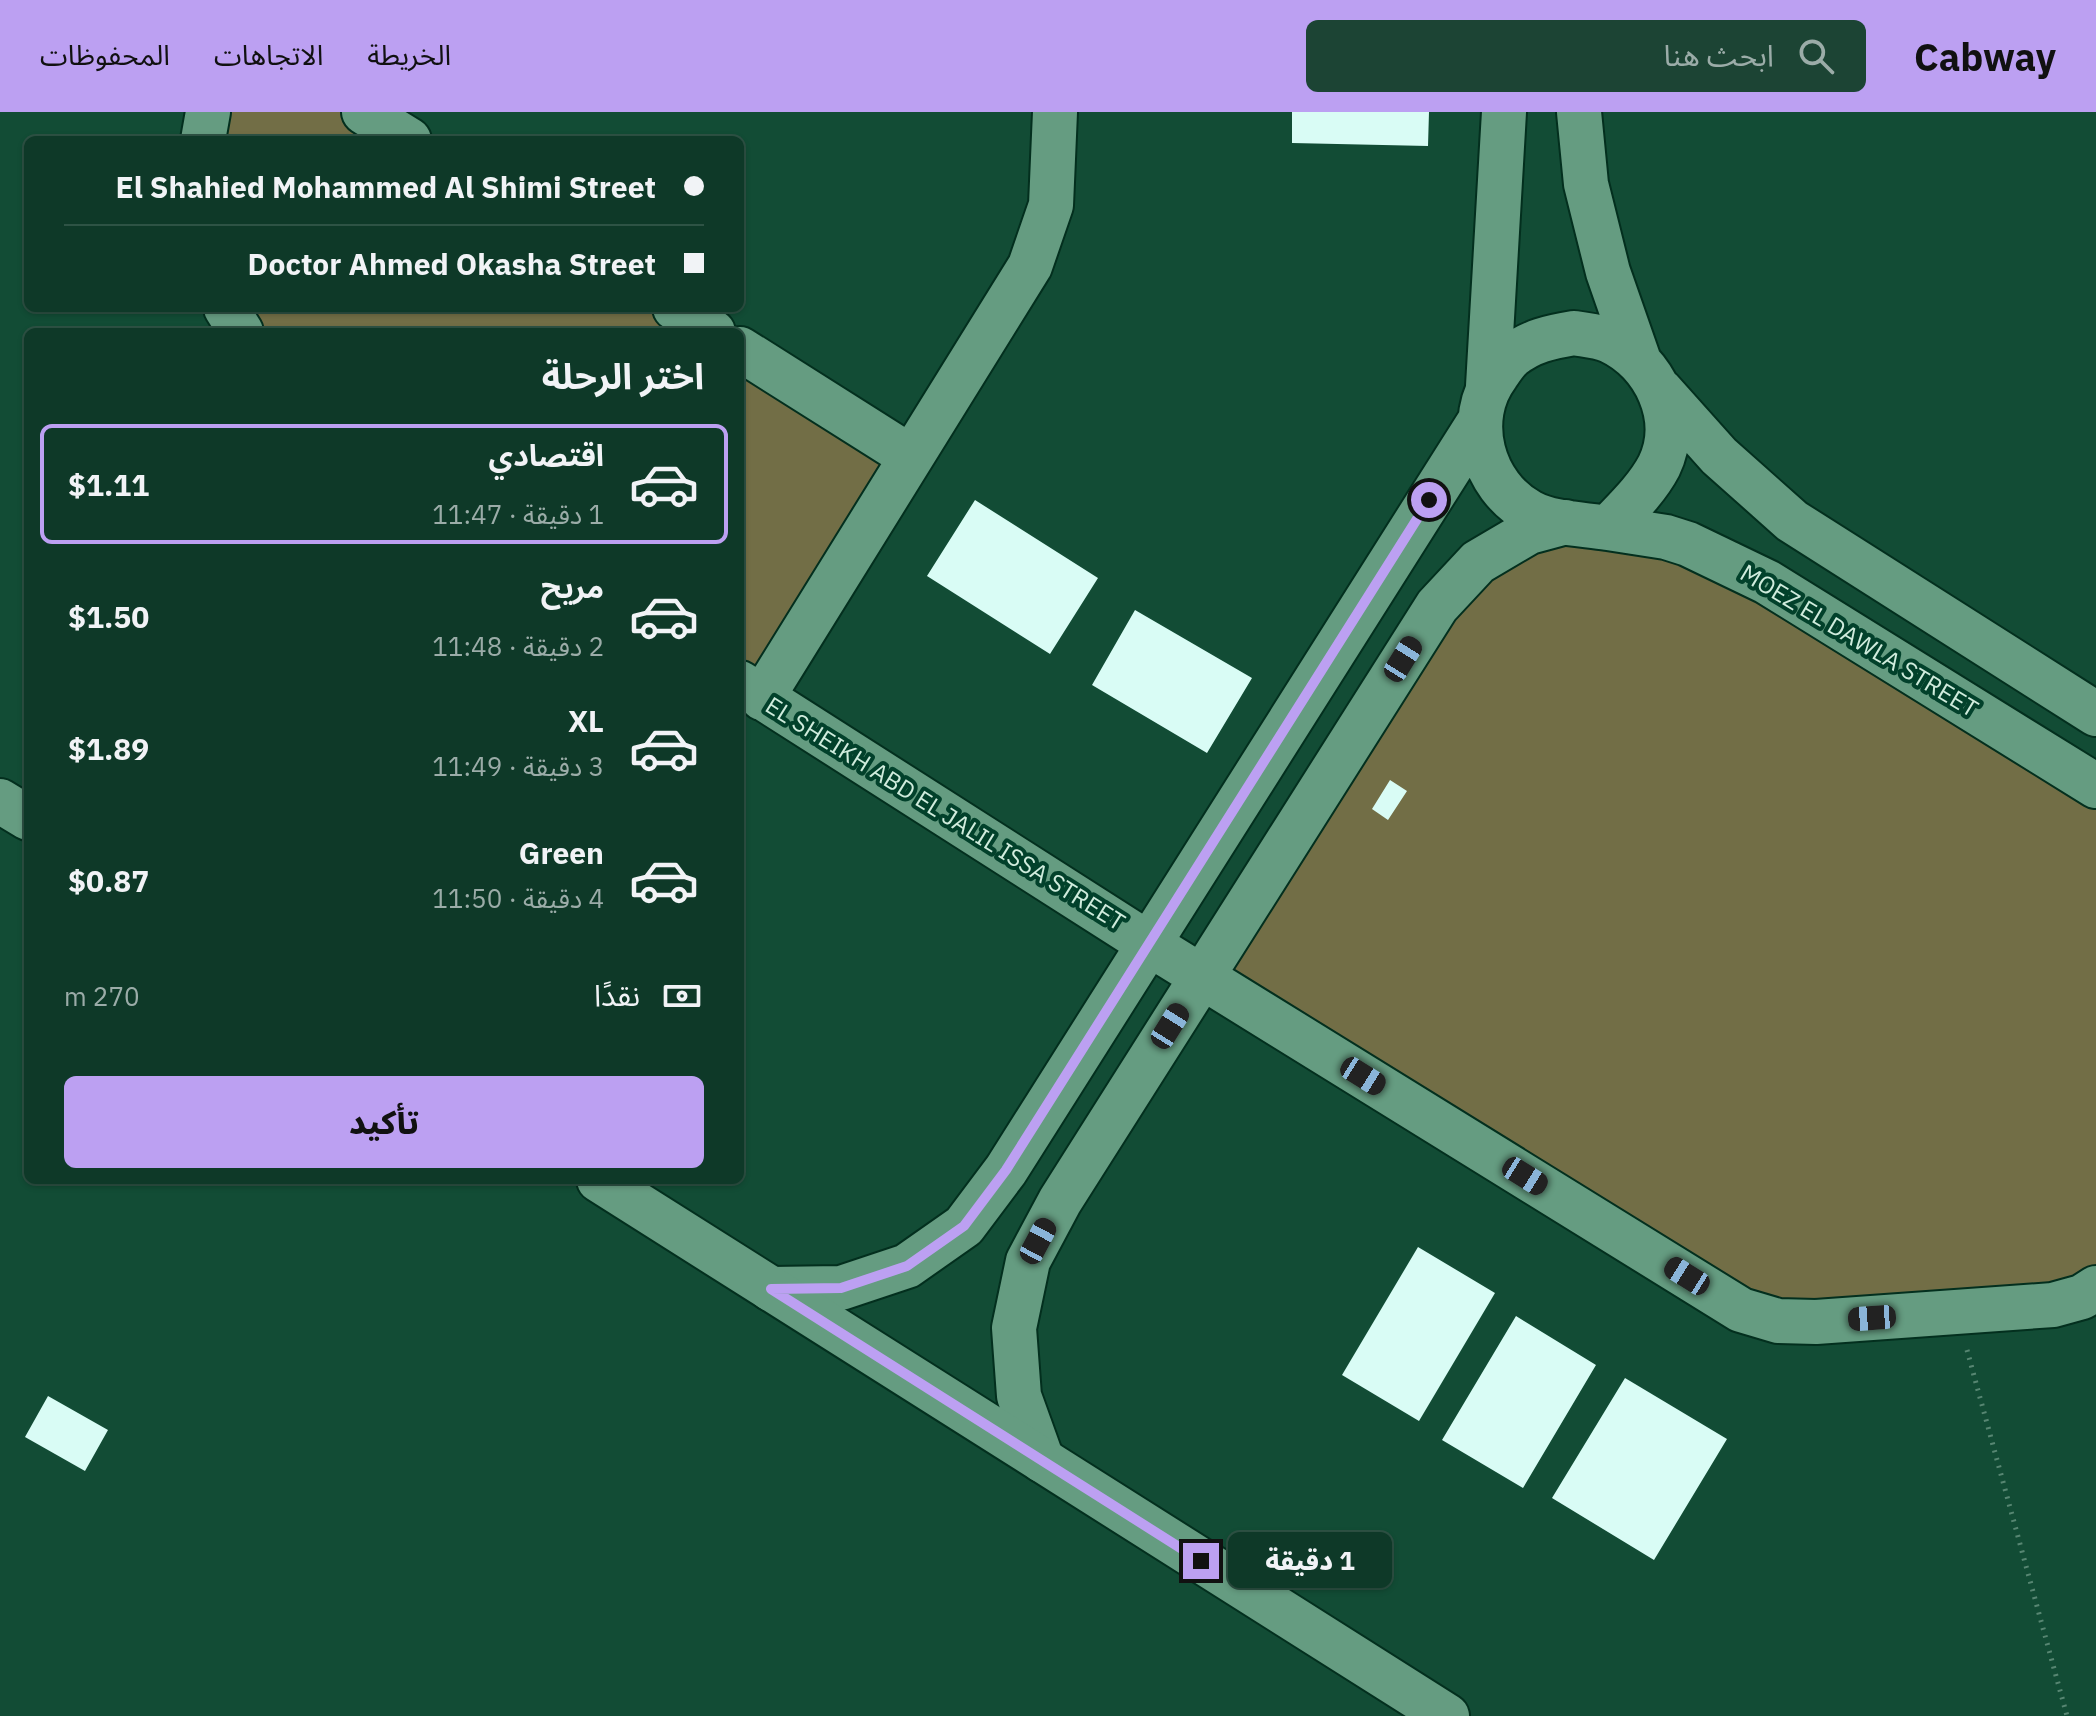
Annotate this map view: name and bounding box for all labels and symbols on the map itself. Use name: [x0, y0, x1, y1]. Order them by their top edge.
route start: [1411, 482, 1447, 518]
street label: MOEZ EL DAWLA STREET: [1735, 556, 1985, 724]
car: [1380, 632, 1426, 686]
street label: EL SHEIKH ABD EL JALIL ISSA STREET: [760, 689, 1132, 938]
car: [1147, 999, 1193, 1053]
car: [1336, 1053, 1390, 1099]
car: [1498, 1153, 1552, 1199]
car: [1016, 1214, 1060, 1268]
car: [1660, 1253, 1714, 1299]
car: [1847, 1304, 1897, 1332]
callout: 1 دقيقة: [1229, 1533, 1393, 1589]
route end: [1183, 1543, 1219, 1579]

